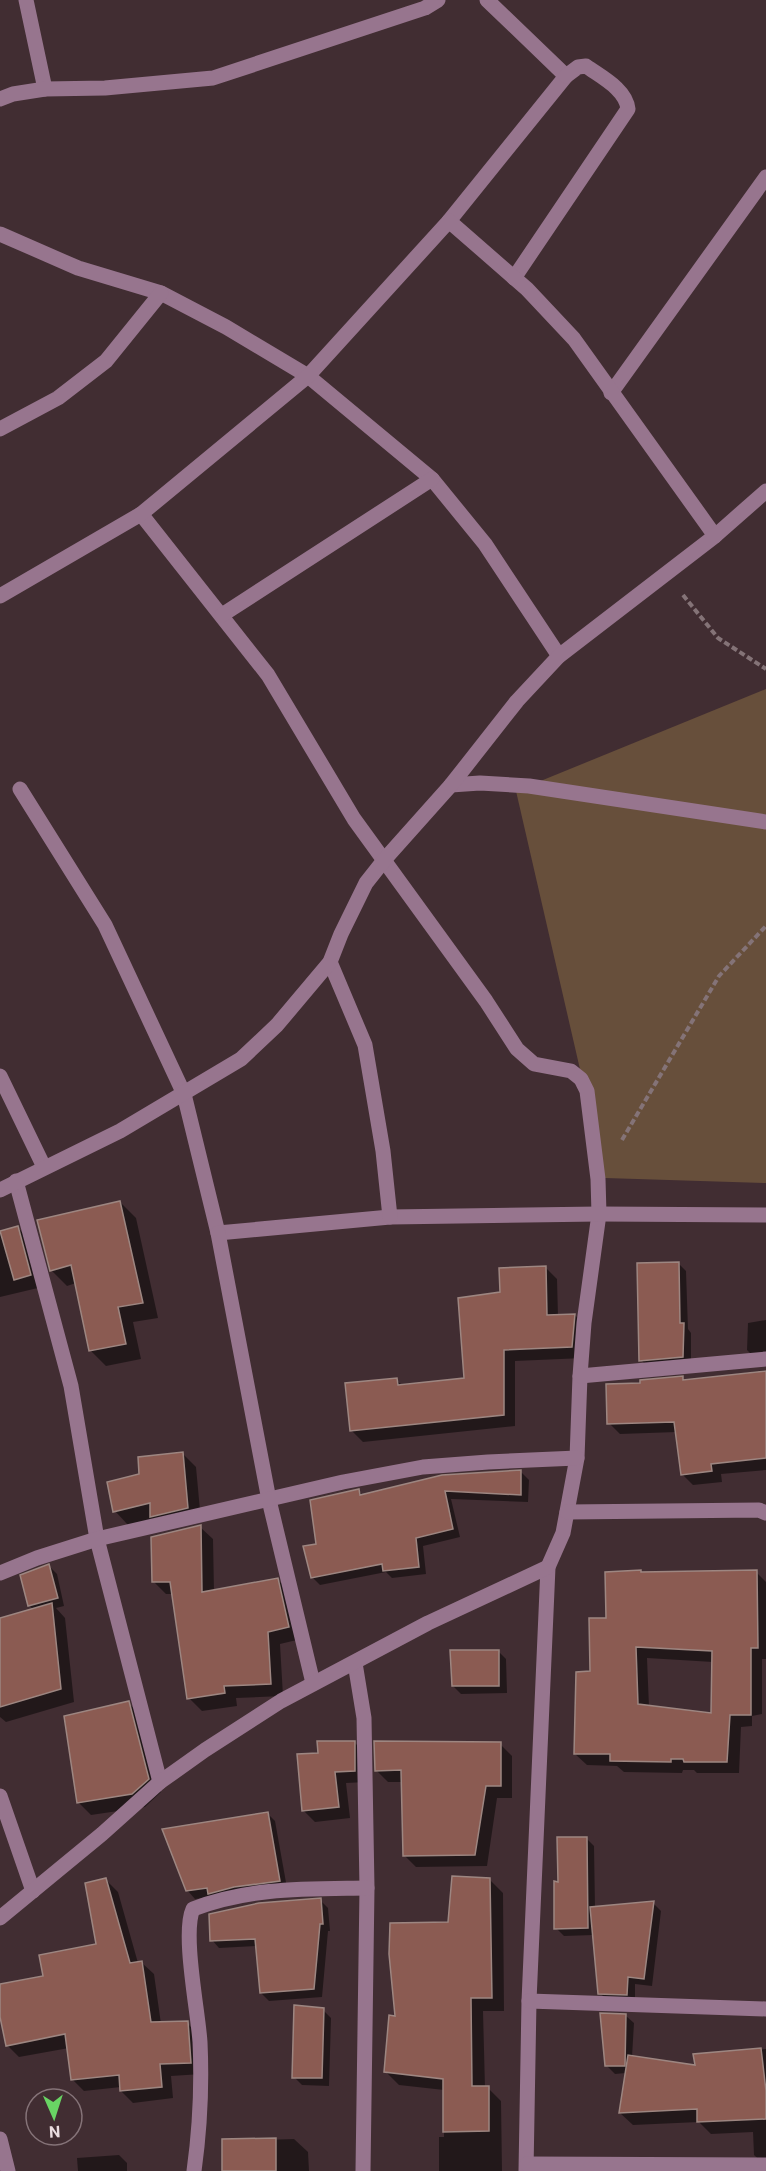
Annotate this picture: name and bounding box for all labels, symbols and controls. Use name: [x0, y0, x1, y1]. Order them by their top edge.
north arrow: [24, 2087, 84, 2147]
text: N: [49, 2122, 61, 2141]

